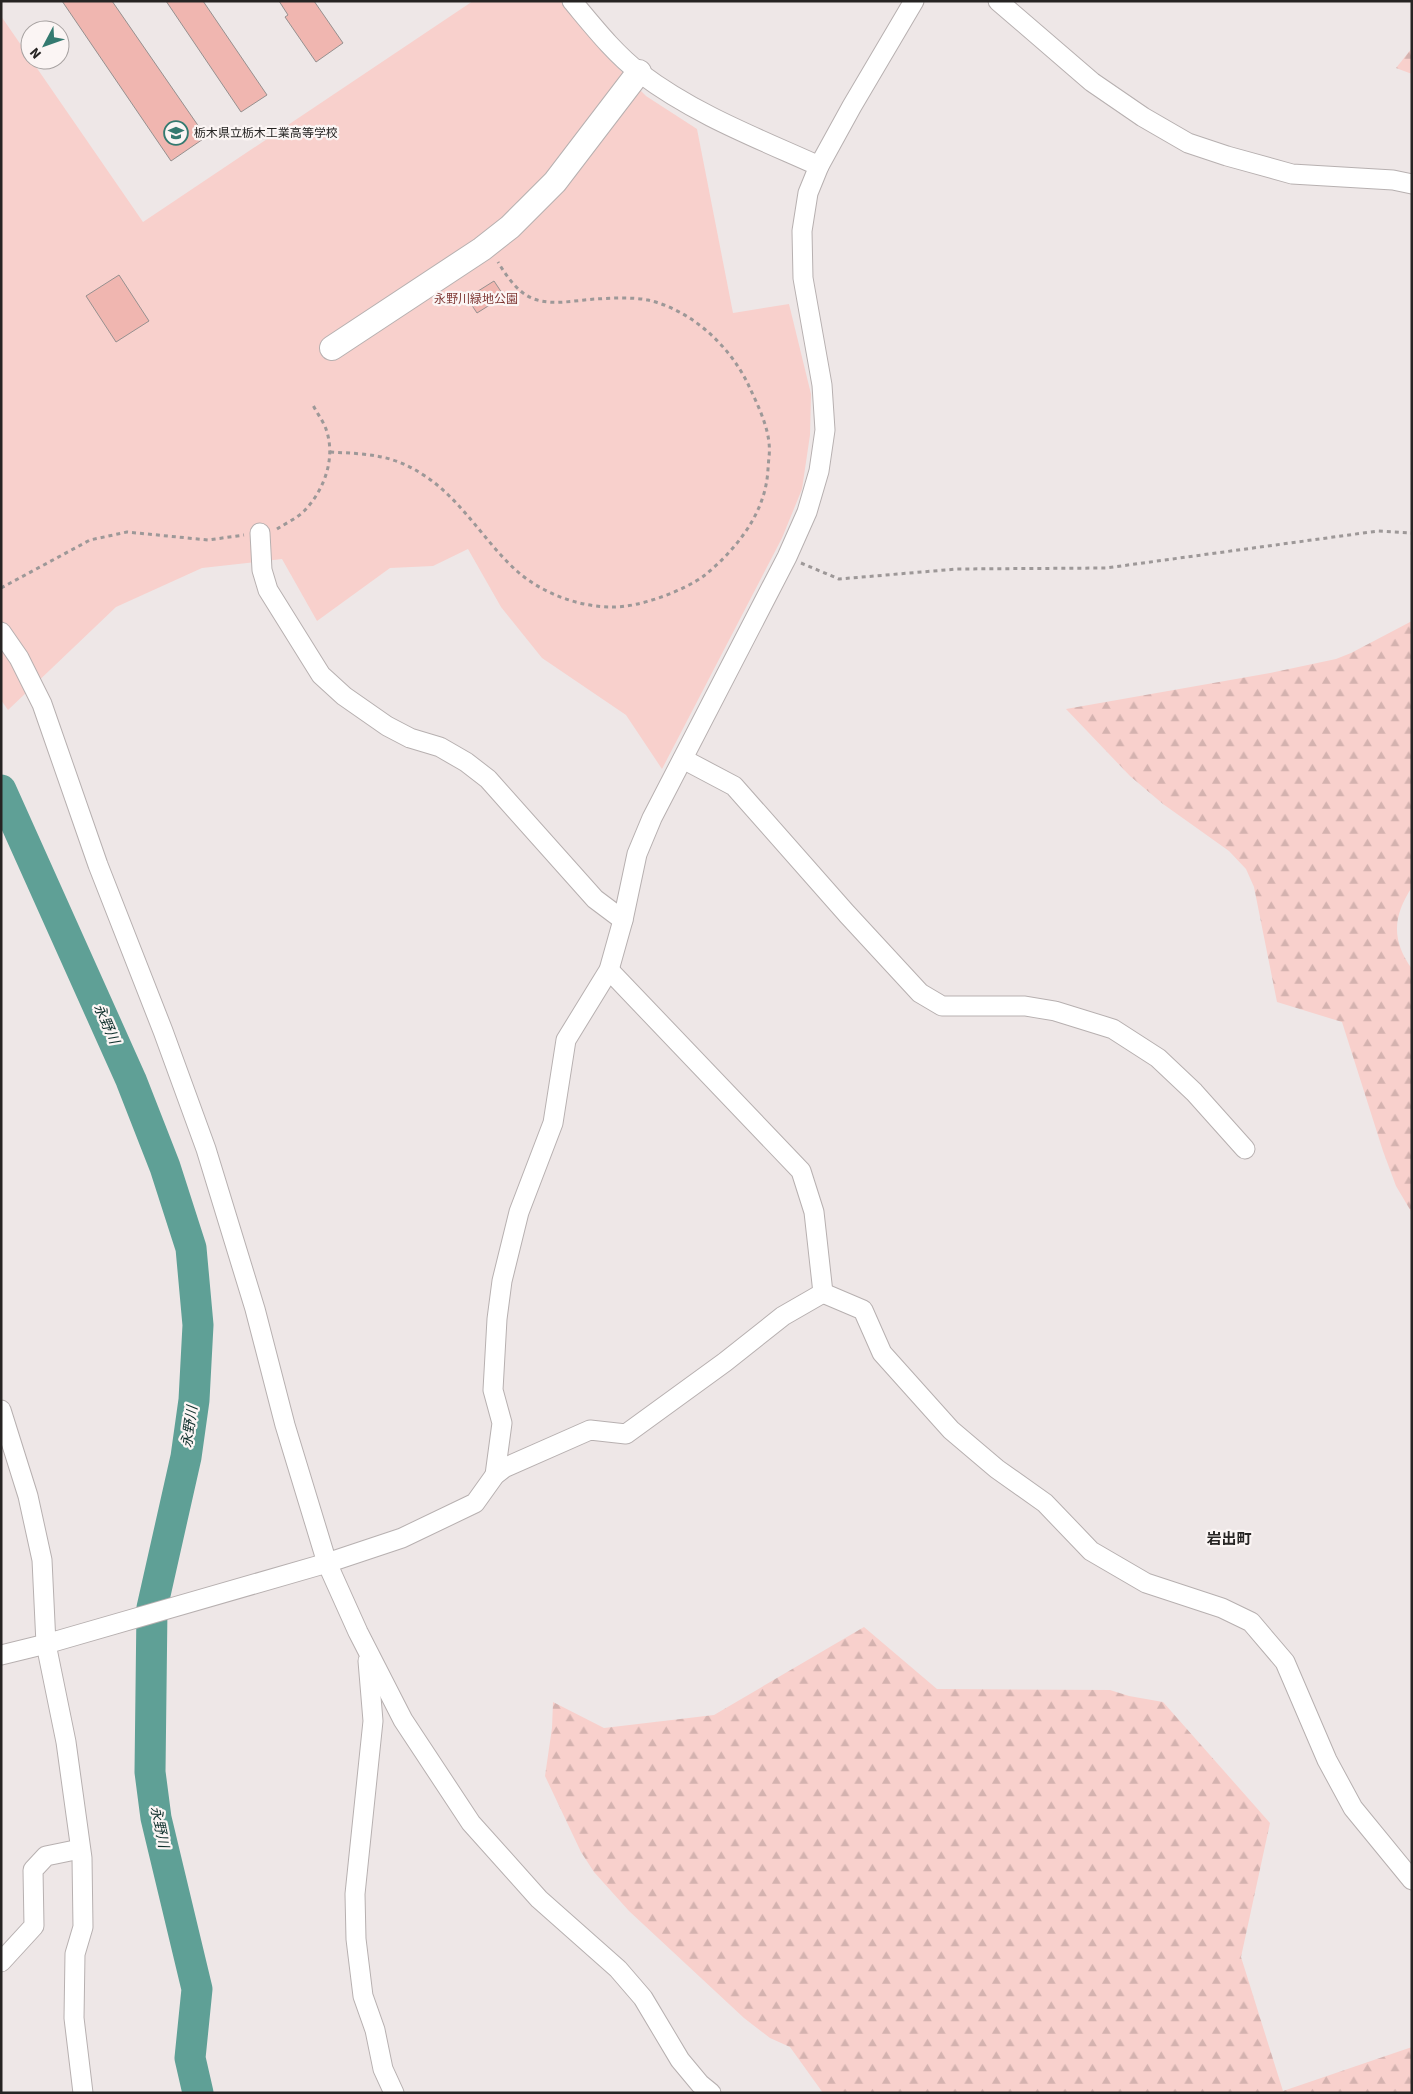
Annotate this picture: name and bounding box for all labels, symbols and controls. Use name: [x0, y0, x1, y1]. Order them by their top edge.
north arrow: [20, 20, 70, 70]
text: N: [25, 43, 47, 63]
school or university icon: 栃木県立栃木工業高等学校: [163, 120, 189, 146]
place label: 栃木県立栃木工業高等学校: [194, 125, 338, 142]
park label: 永野川緑地公園: [434, 291, 518, 308]
water label: 永野川: [88, 1001, 124, 1049]
water label: 永野川: [177, 1403, 203, 1449]
district label: 岩出町: [1206, 1529, 1252, 1550]
water label: 永野川: [145, 1804, 174, 1852]

